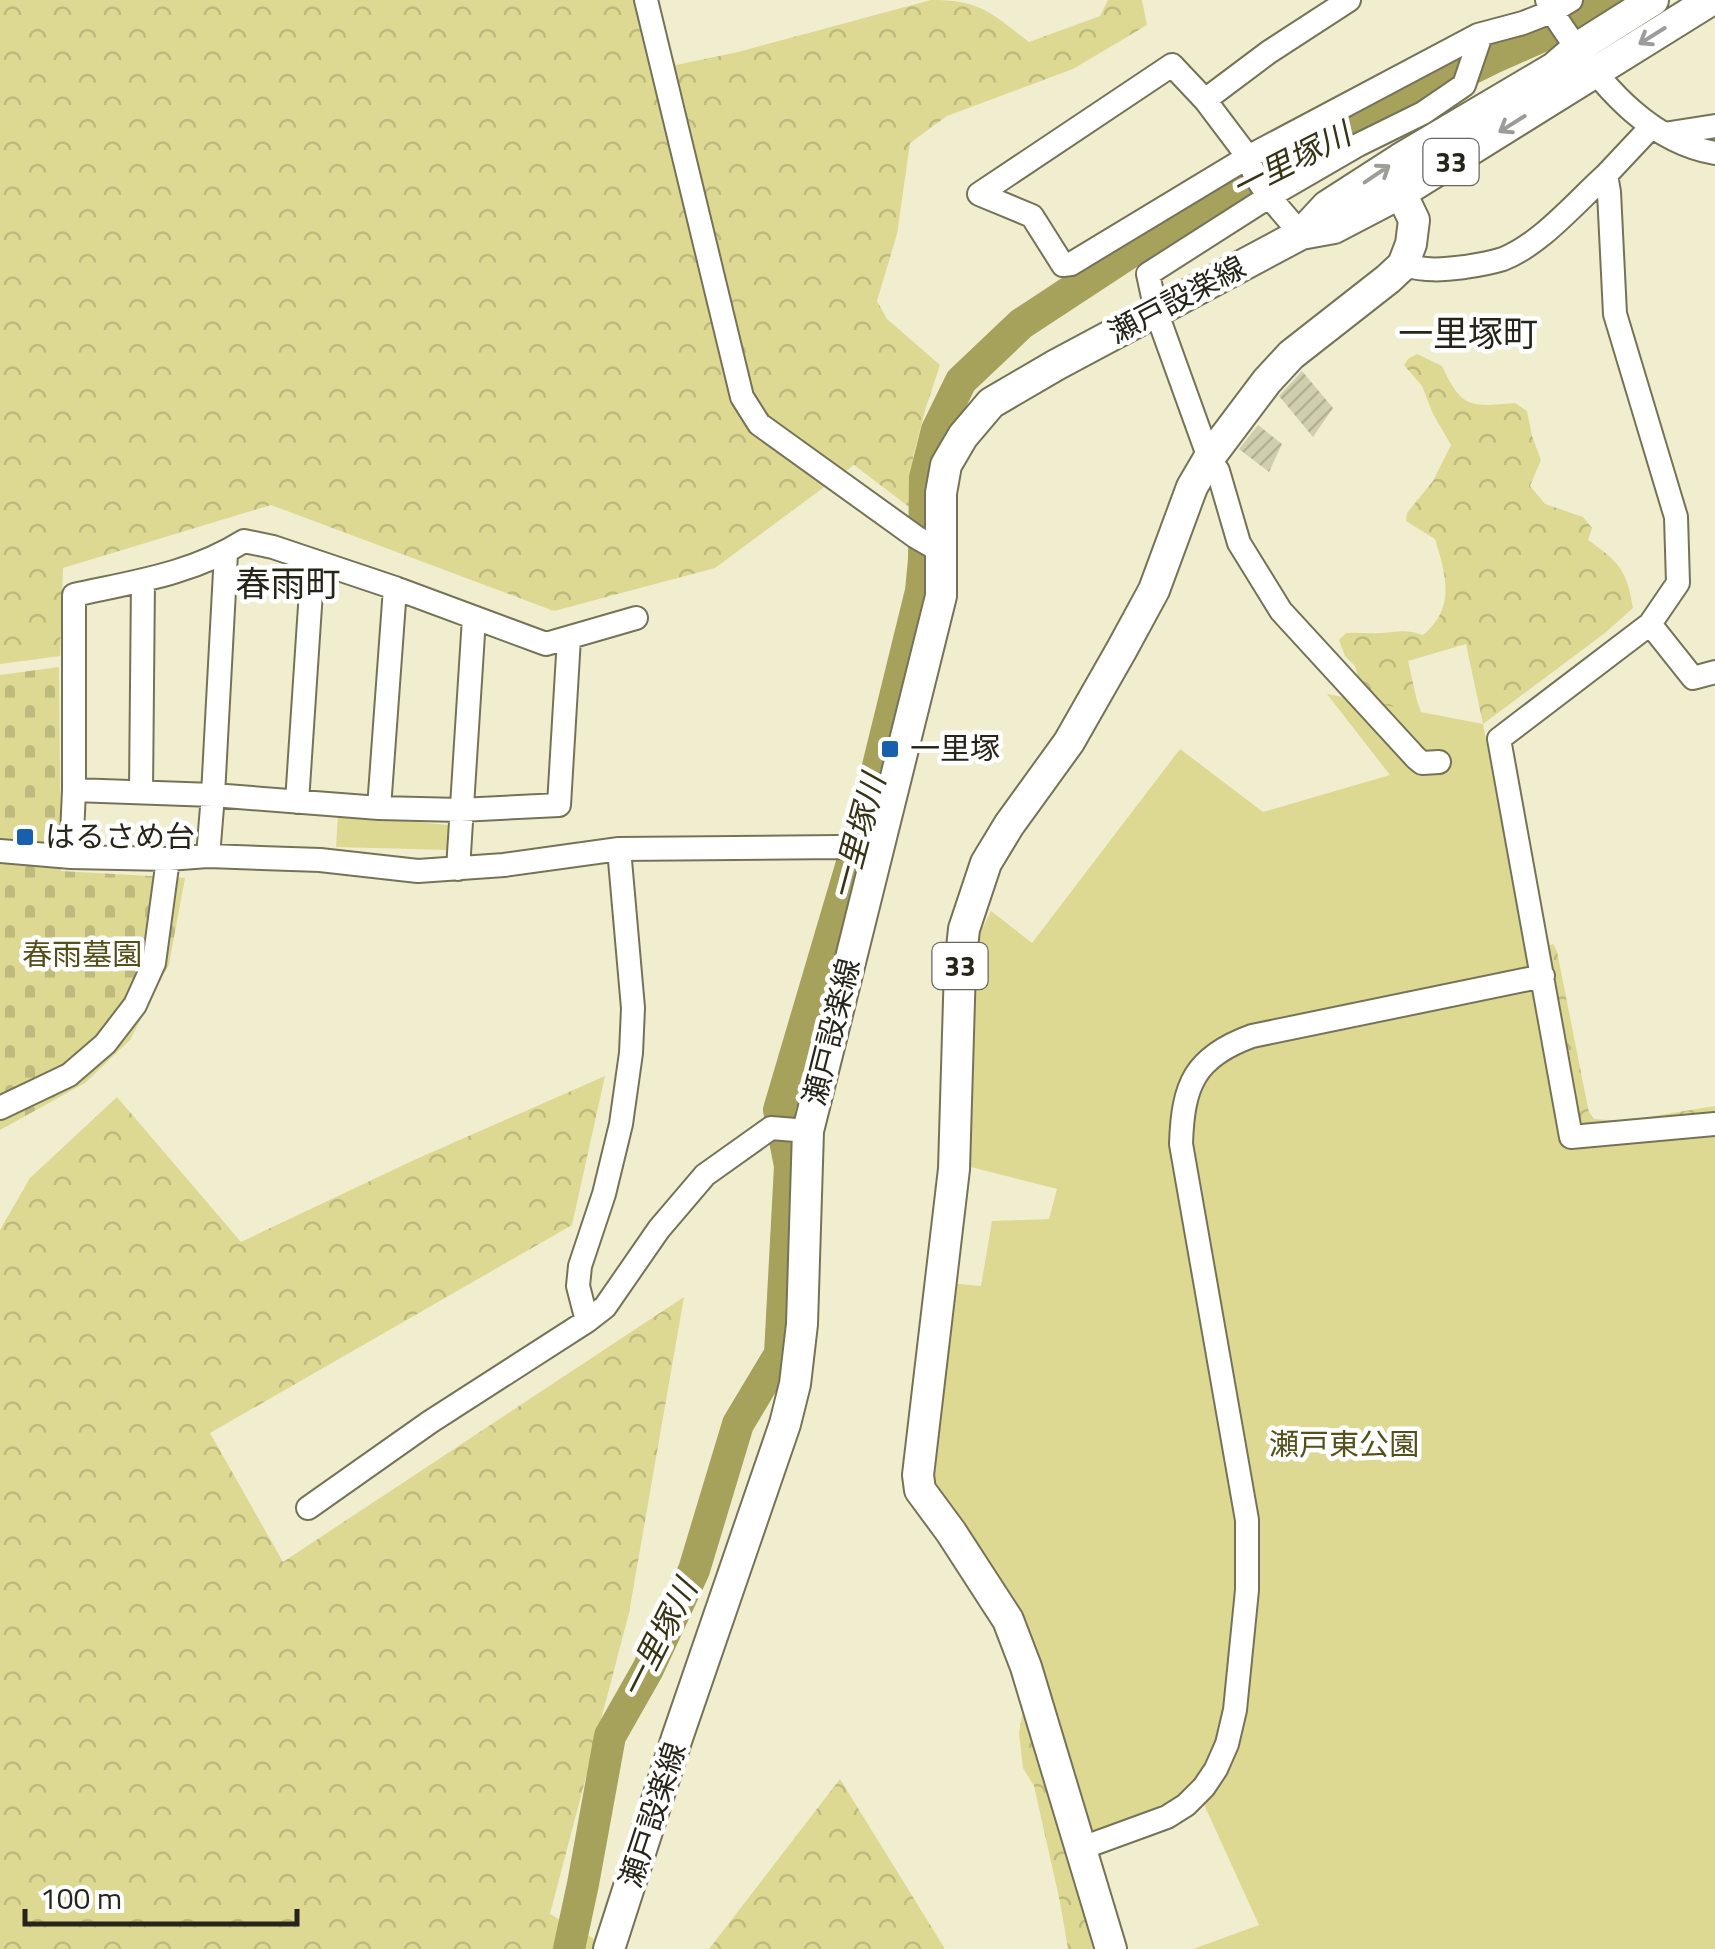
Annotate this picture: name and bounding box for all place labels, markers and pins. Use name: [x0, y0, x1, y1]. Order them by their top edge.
place label: 一里塚: [910, 725, 1000, 771]
marker: 一里塚: [879, 738, 901, 760]
place label: はるさめ台: [45, 813, 195, 859]
marker: はるさめ台: [14, 826, 36, 848]

